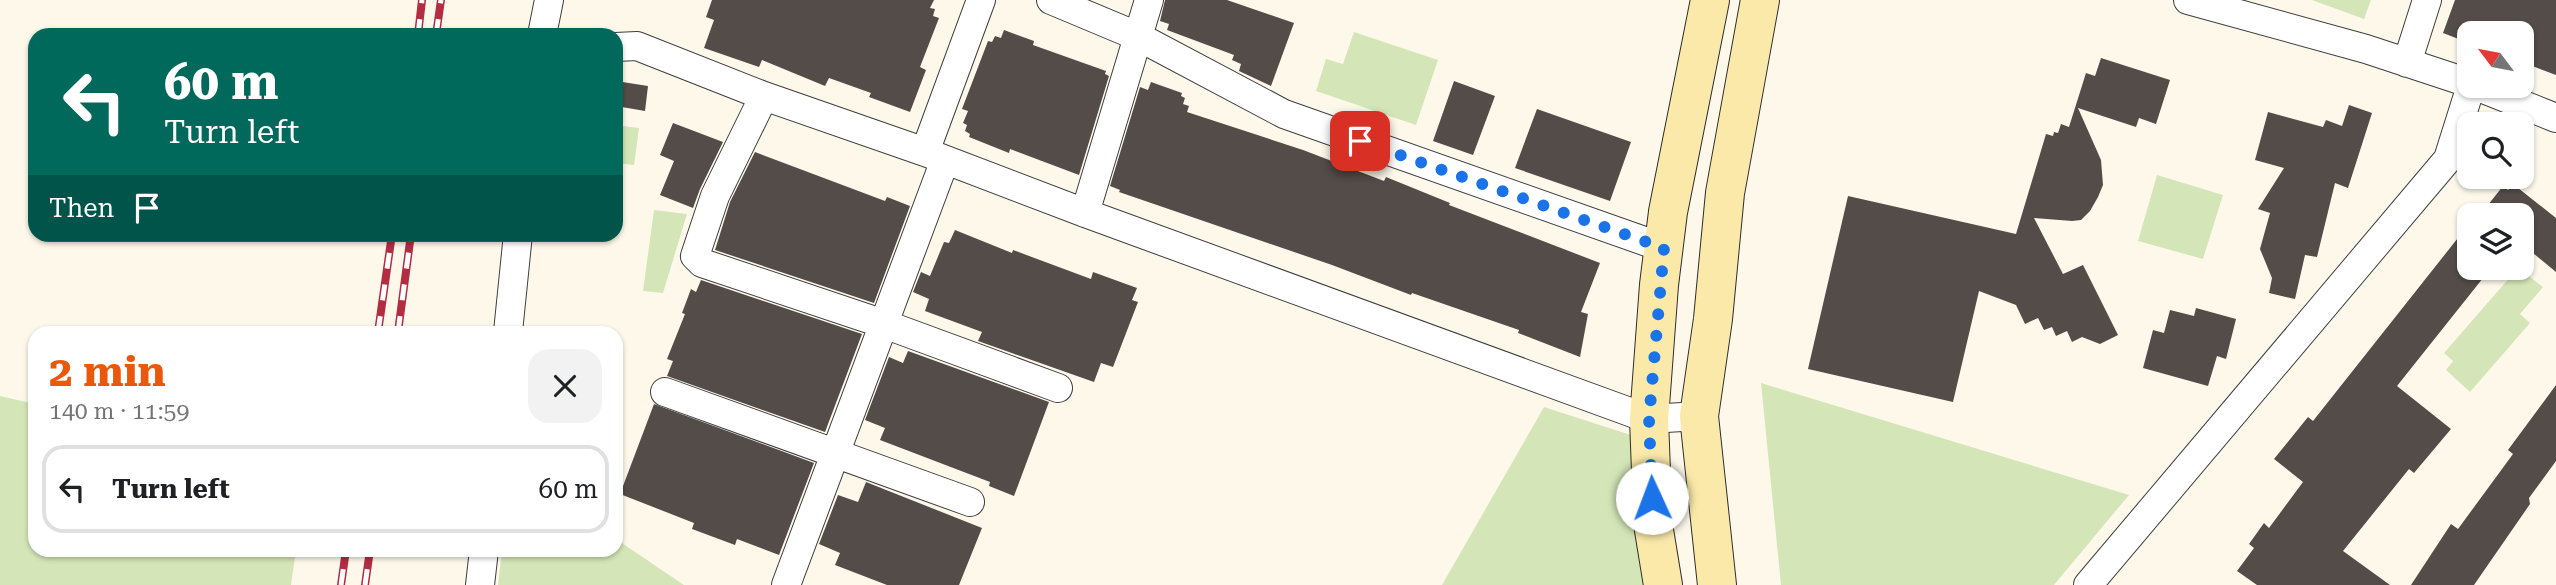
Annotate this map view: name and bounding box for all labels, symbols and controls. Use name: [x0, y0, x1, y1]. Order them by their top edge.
north arrow: [2457, 21, 2534, 98]
map controls: [2457, 21, 2534, 280]
text: 60 m: [164, 54, 279, 111]
icon: left: [49, 56, 140, 147]
pin: [1330, 111, 1390, 171]
button: search: [2457, 112, 2534, 189]
text: Turn left: [164, 113, 299, 151]
icon: arrive: [1341, 122, 1379, 160]
icon: arrive: [128, 189, 166, 227]
text: Then: [49, 193, 114, 223]
button: layers: [2457, 203, 2534, 280]
text: 2 min: [49, 347, 166, 396]
button: close: [528, 349, 602, 423]
text: 140 m · 11:59: [49, 398, 189, 425]
position arrow: [1615, 461, 1689, 535]
icon: left: [53, 470, 91, 508]
text: Turn left: [112, 474, 230, 504]
text: 60 m: [539, 474, 598, 504]

